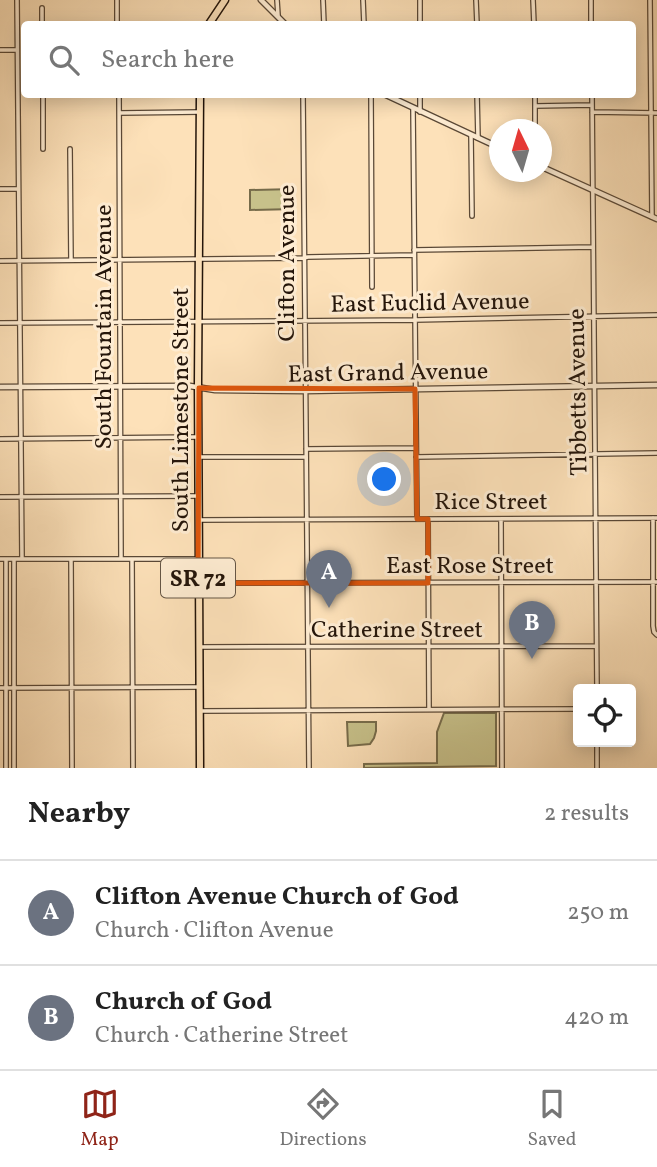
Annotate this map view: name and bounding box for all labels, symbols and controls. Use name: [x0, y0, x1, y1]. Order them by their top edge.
search box: [21, 21, 636, 98]
icon: search: [45, 41, 83, 79]
text: Search here: [101, 42, 234, 78]
north arrow: [489, 119, 552, 182]
street label: Clifton Avenue: [271, 185, 305, 341]
street label: South Fountain Avenue: [88, 204, 122, 450]
street label: East Euclid Avenue: [330, 285, 530, 323]
street label: South Limestone Street: [165, 288, 199, 533]
street label: Tibbetts Avenue: [561, 308, 597, 476]
street label: East Grand Avenue: [287, 355, 489, 393]
your location: [367, 462, 401, 496]
street label: Rice Street: [434, 486, 548, 520]
pin: A: [306, 550, 352, 608]
street label: East Rose Street: [386, 550, 554, 584]
road number: SR 72: [161, 558, 235, 598]
pin: B: [509, 601, 555, 659]
street label: Catherine Street: [311, 614, 483, 648]
map controls: [573, 684, 636, 747]
button: locate: [573, 684, 636, 747]
text: Nearby: [28, 793, 130, 835]
text: 2 results: [544, 798, 629, 830]
text: Clifton Avenue Church of God: [95, 879, 459, 915]
text: A: [43, 897, 59, 929]
text: 250 m: [567, 897, 629, 929]
text: Church · Clifton Avenue: [95, 915, 334, 947]
text: Church of God: [95, 984, 272, 1020]
text: B: [43, 1002, 59, 1034]
text: 420 m: [564, 1002, 629, 1034]
text: Church · Catherine Street: [95, 1020, 348, 1052]
tab: Map: [80, 1085, 119, 1153]
tab: Directions: [280, 1085, 367, 1153]
tab: Saved: [528, 1085, 576, 1153]

